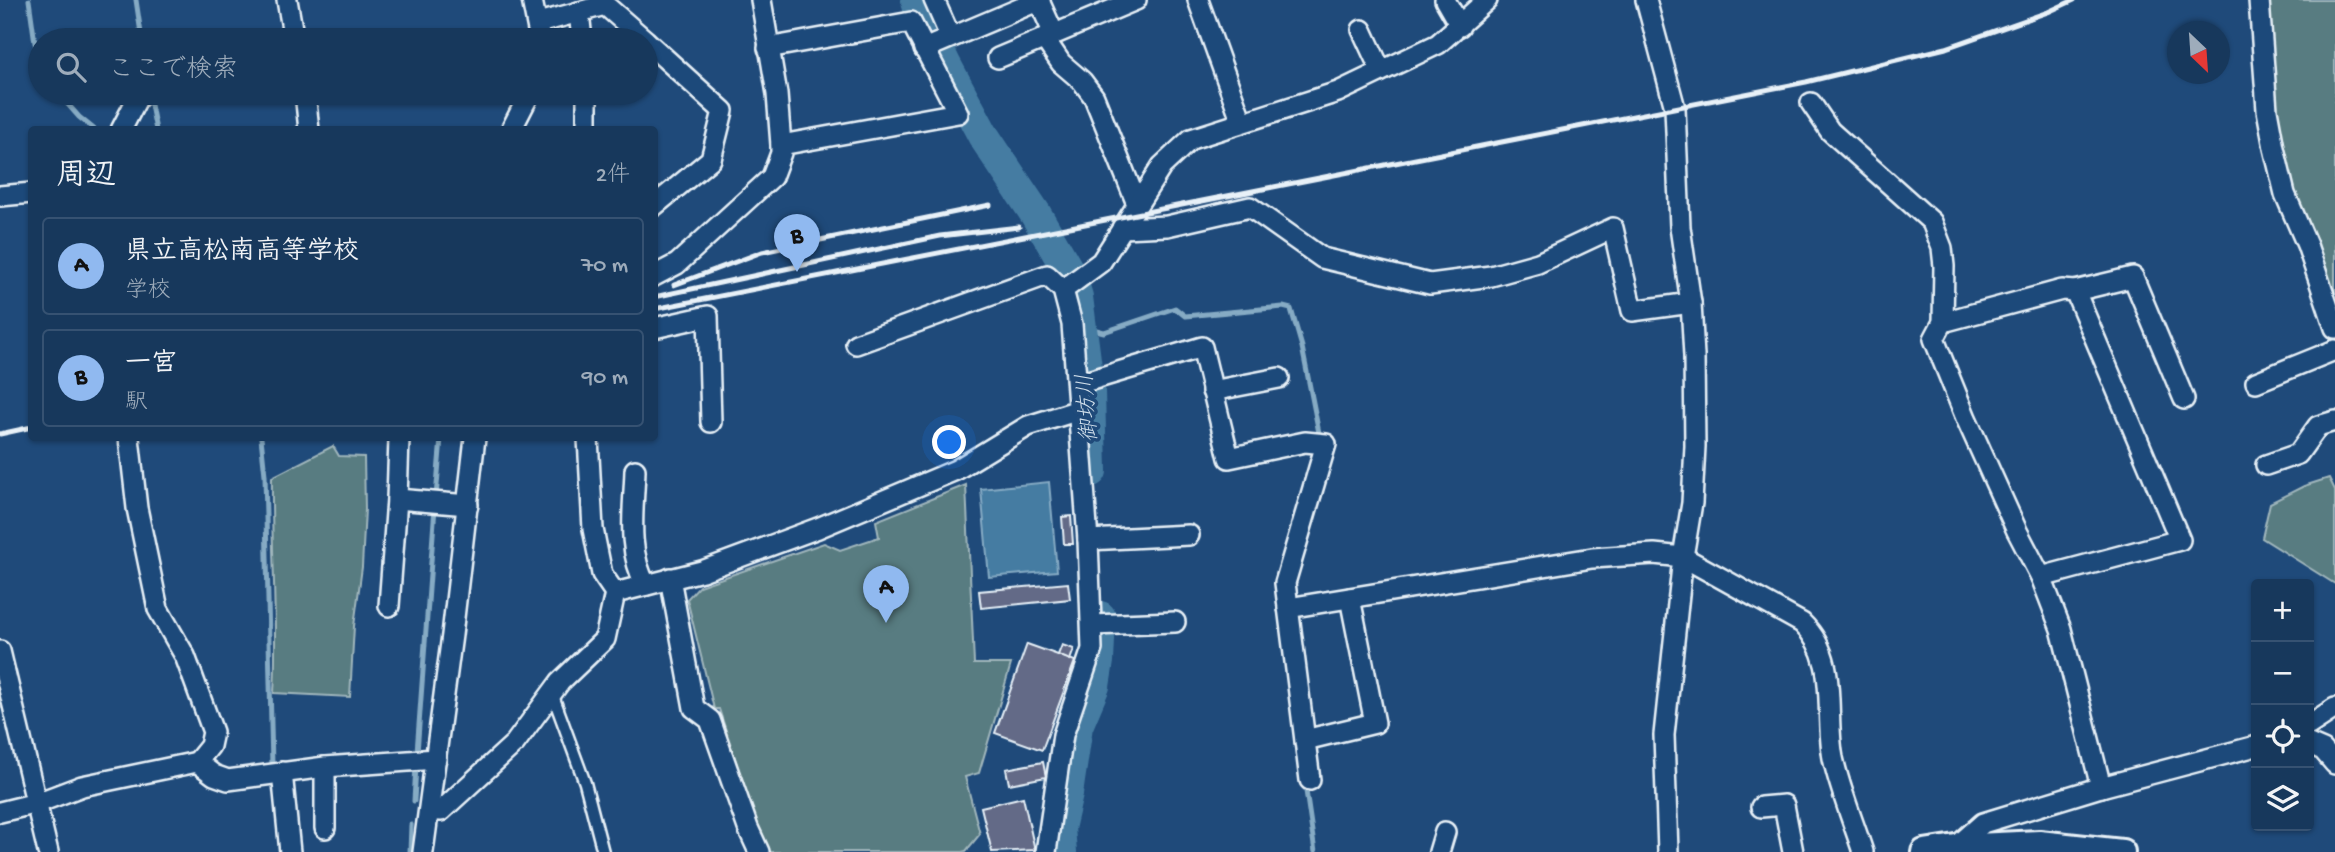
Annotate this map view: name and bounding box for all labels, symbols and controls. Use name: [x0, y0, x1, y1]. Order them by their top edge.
north arrow: [2167, 21, 2230, 84]
search box: [28, 28, 658, 105]
icon: search: [52, 48, 90, 86]
text: ここで検索: [108, 56, 238, 87]
text: 周辺: [56, 160, 116, 195]
text: 2件: [596, 163, 630, 190]
pin: B: [774, 214, 820, 272]
text: 県立高松南高等学校: [125, 238, 359, 269]
text: A: [74, 253, 88, 280]
text: 70 m: [581, 253, 628, 280]
text: 学校: [125, 278, 171, 305]
text: 一宮: [125, 350, 177, 381]
text: B: [75, 365, 87, 392]
text: 90 m: [582, 365, 628, 392]
water label: 御坊川: [1073, 373, 1105, 443]
text: 駅: [125, 390, 148, 417]
your location: [932, 425, 966, 459]
pin: A: [863, 565, 909, 623]
map controls: [2251, 579, 2314, 831]
button: +: [2251, 579, 2314, 642]
button: −: [2251, 642, 2314, 705]
button: locate: [2251, 705, 2314, 768]
button: layers: [2251, 768, 2314, 831]

